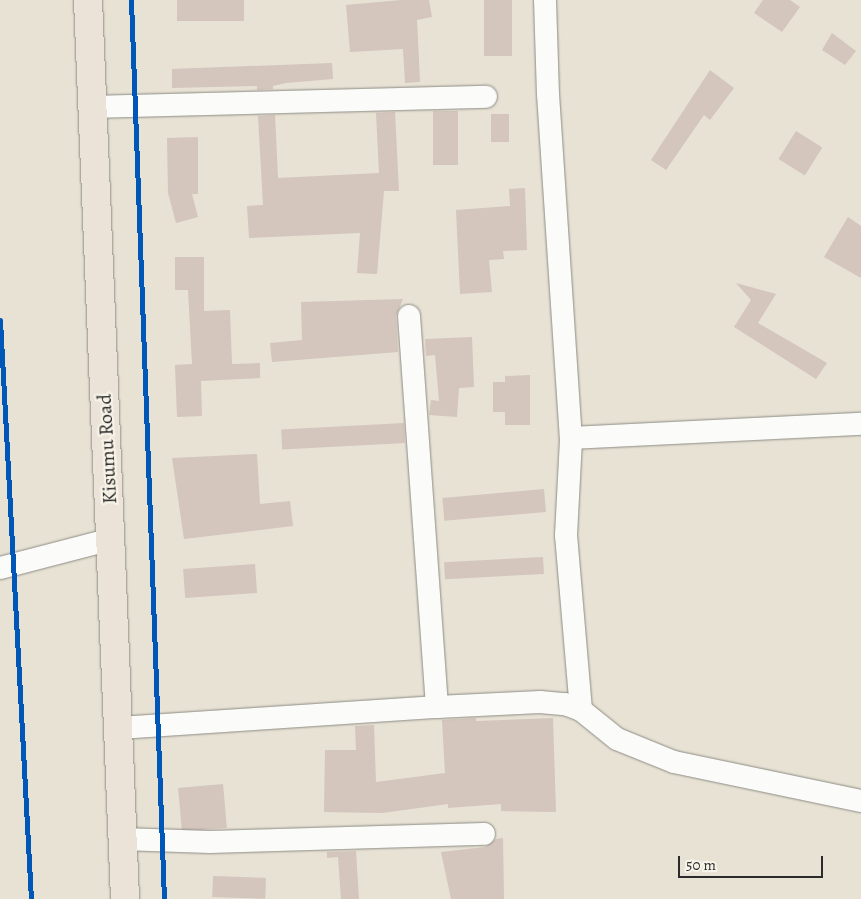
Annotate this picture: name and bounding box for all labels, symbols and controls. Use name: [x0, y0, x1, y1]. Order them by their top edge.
street label: Kisumu Road: [92, 393, 122, 505]
scale bar: [681, 846, 826, 878]
text: 50 m: [686, 855, 716, 875]

